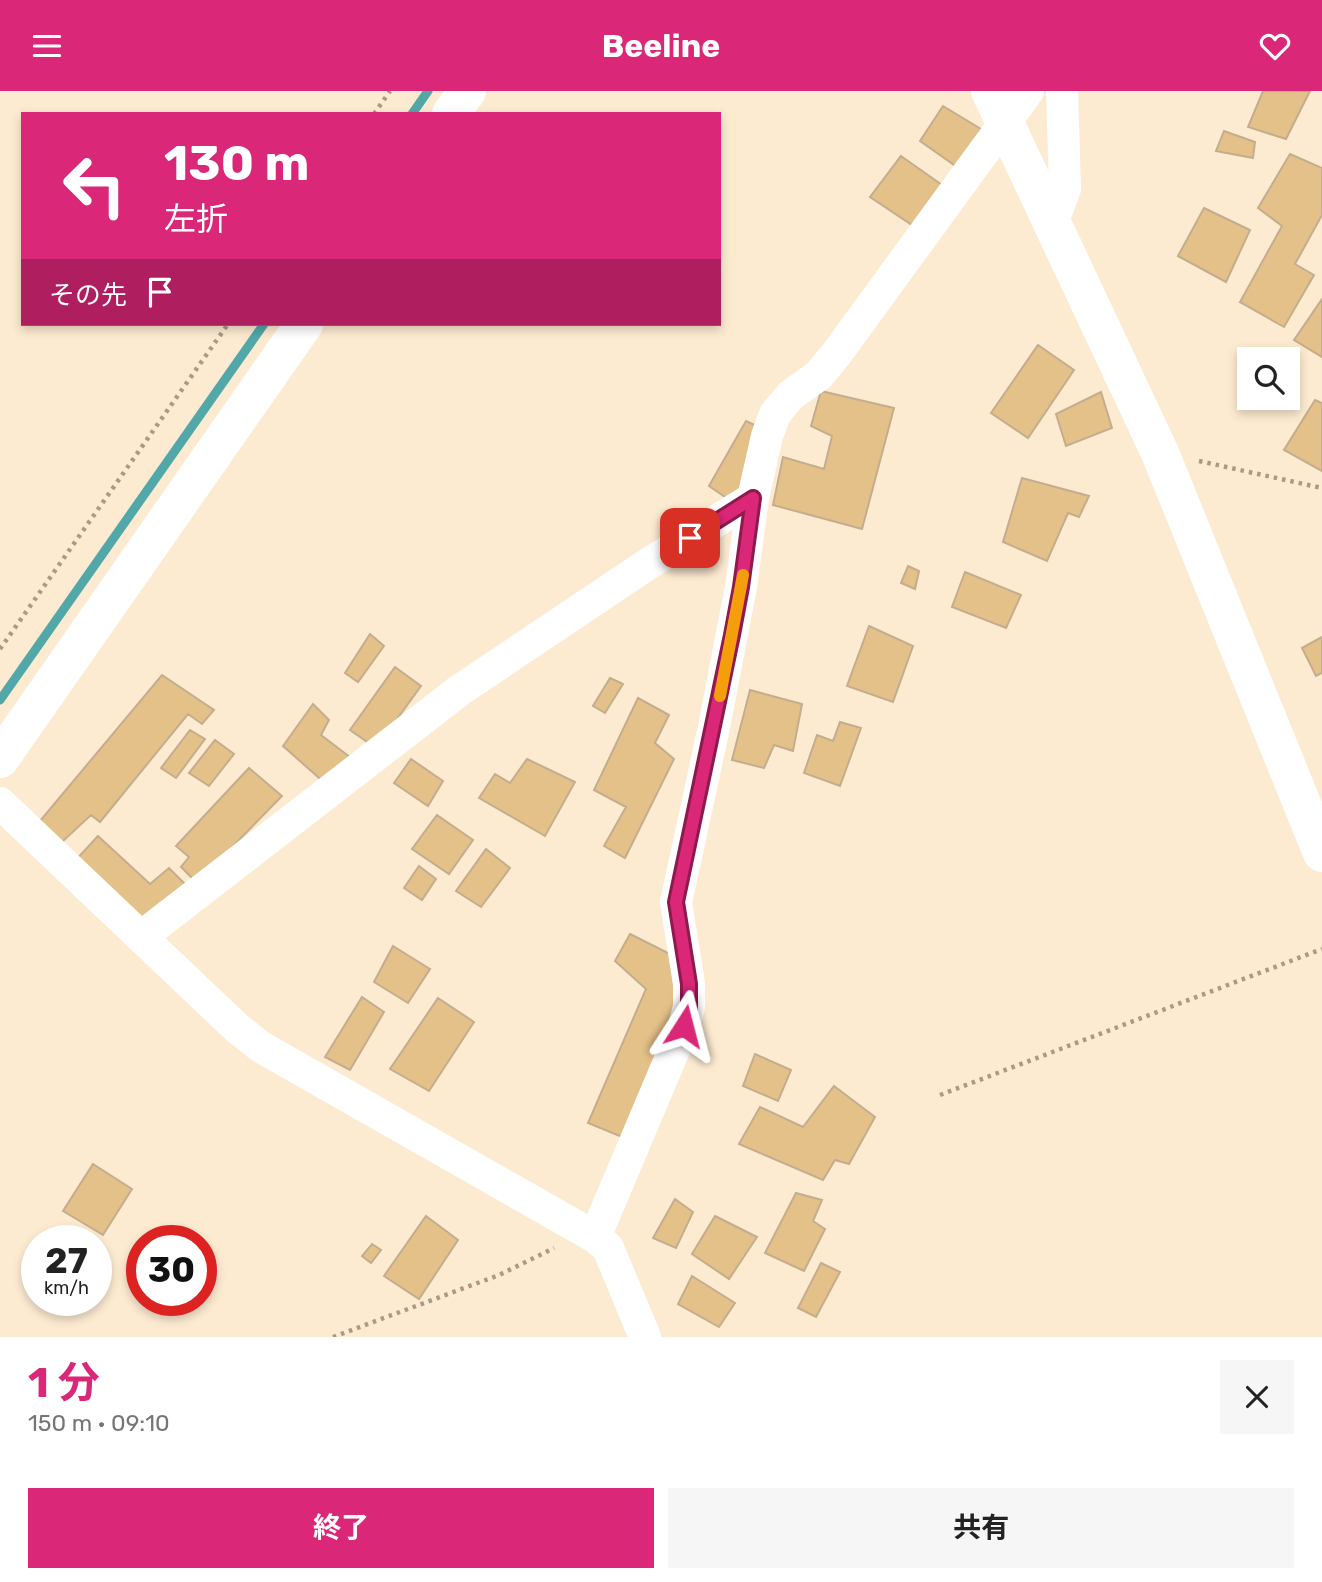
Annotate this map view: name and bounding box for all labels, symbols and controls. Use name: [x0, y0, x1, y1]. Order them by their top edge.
icon: menu: [28, 27, 66, 65]
text: Beeline: [602, 27, 720, 65]
icon: heart: [1256, 27, 1294, 65]
text: 130 m: [164, 134, 309, 192]
icon: left: [49, 140, 140, 231]
text: 左折: [164, 200, 228, 238]
icon: arrive: [141, 273, 179, 311]
text: その先: [49, 280, 127, 311]
map controls: [1237, 347, 1300, 410]
button: search: [1237, 347, 1300, 410]
pin: [660, 508, 720, 568]
icon: arrive: [671, 519, 709, 557]
position arrow: [647, 989, 721, 1063]
speed limit sign: 30: [126, 1225, 217, 1316]
text: 27: [45, 1240, 88, 1282]
text: km/h: [44, 1277, 89, 1299]
text: 1 分: [28, 1358, 100, 1408]
button: close: [1220, 1360, 1294, 1434]
text: 150 m · 09:10: [28, 1409, 170, 1437]
button: 終了: [28, 1488, 654, 1568]
button: 共有: [668, 1488, 1294, 1568]

